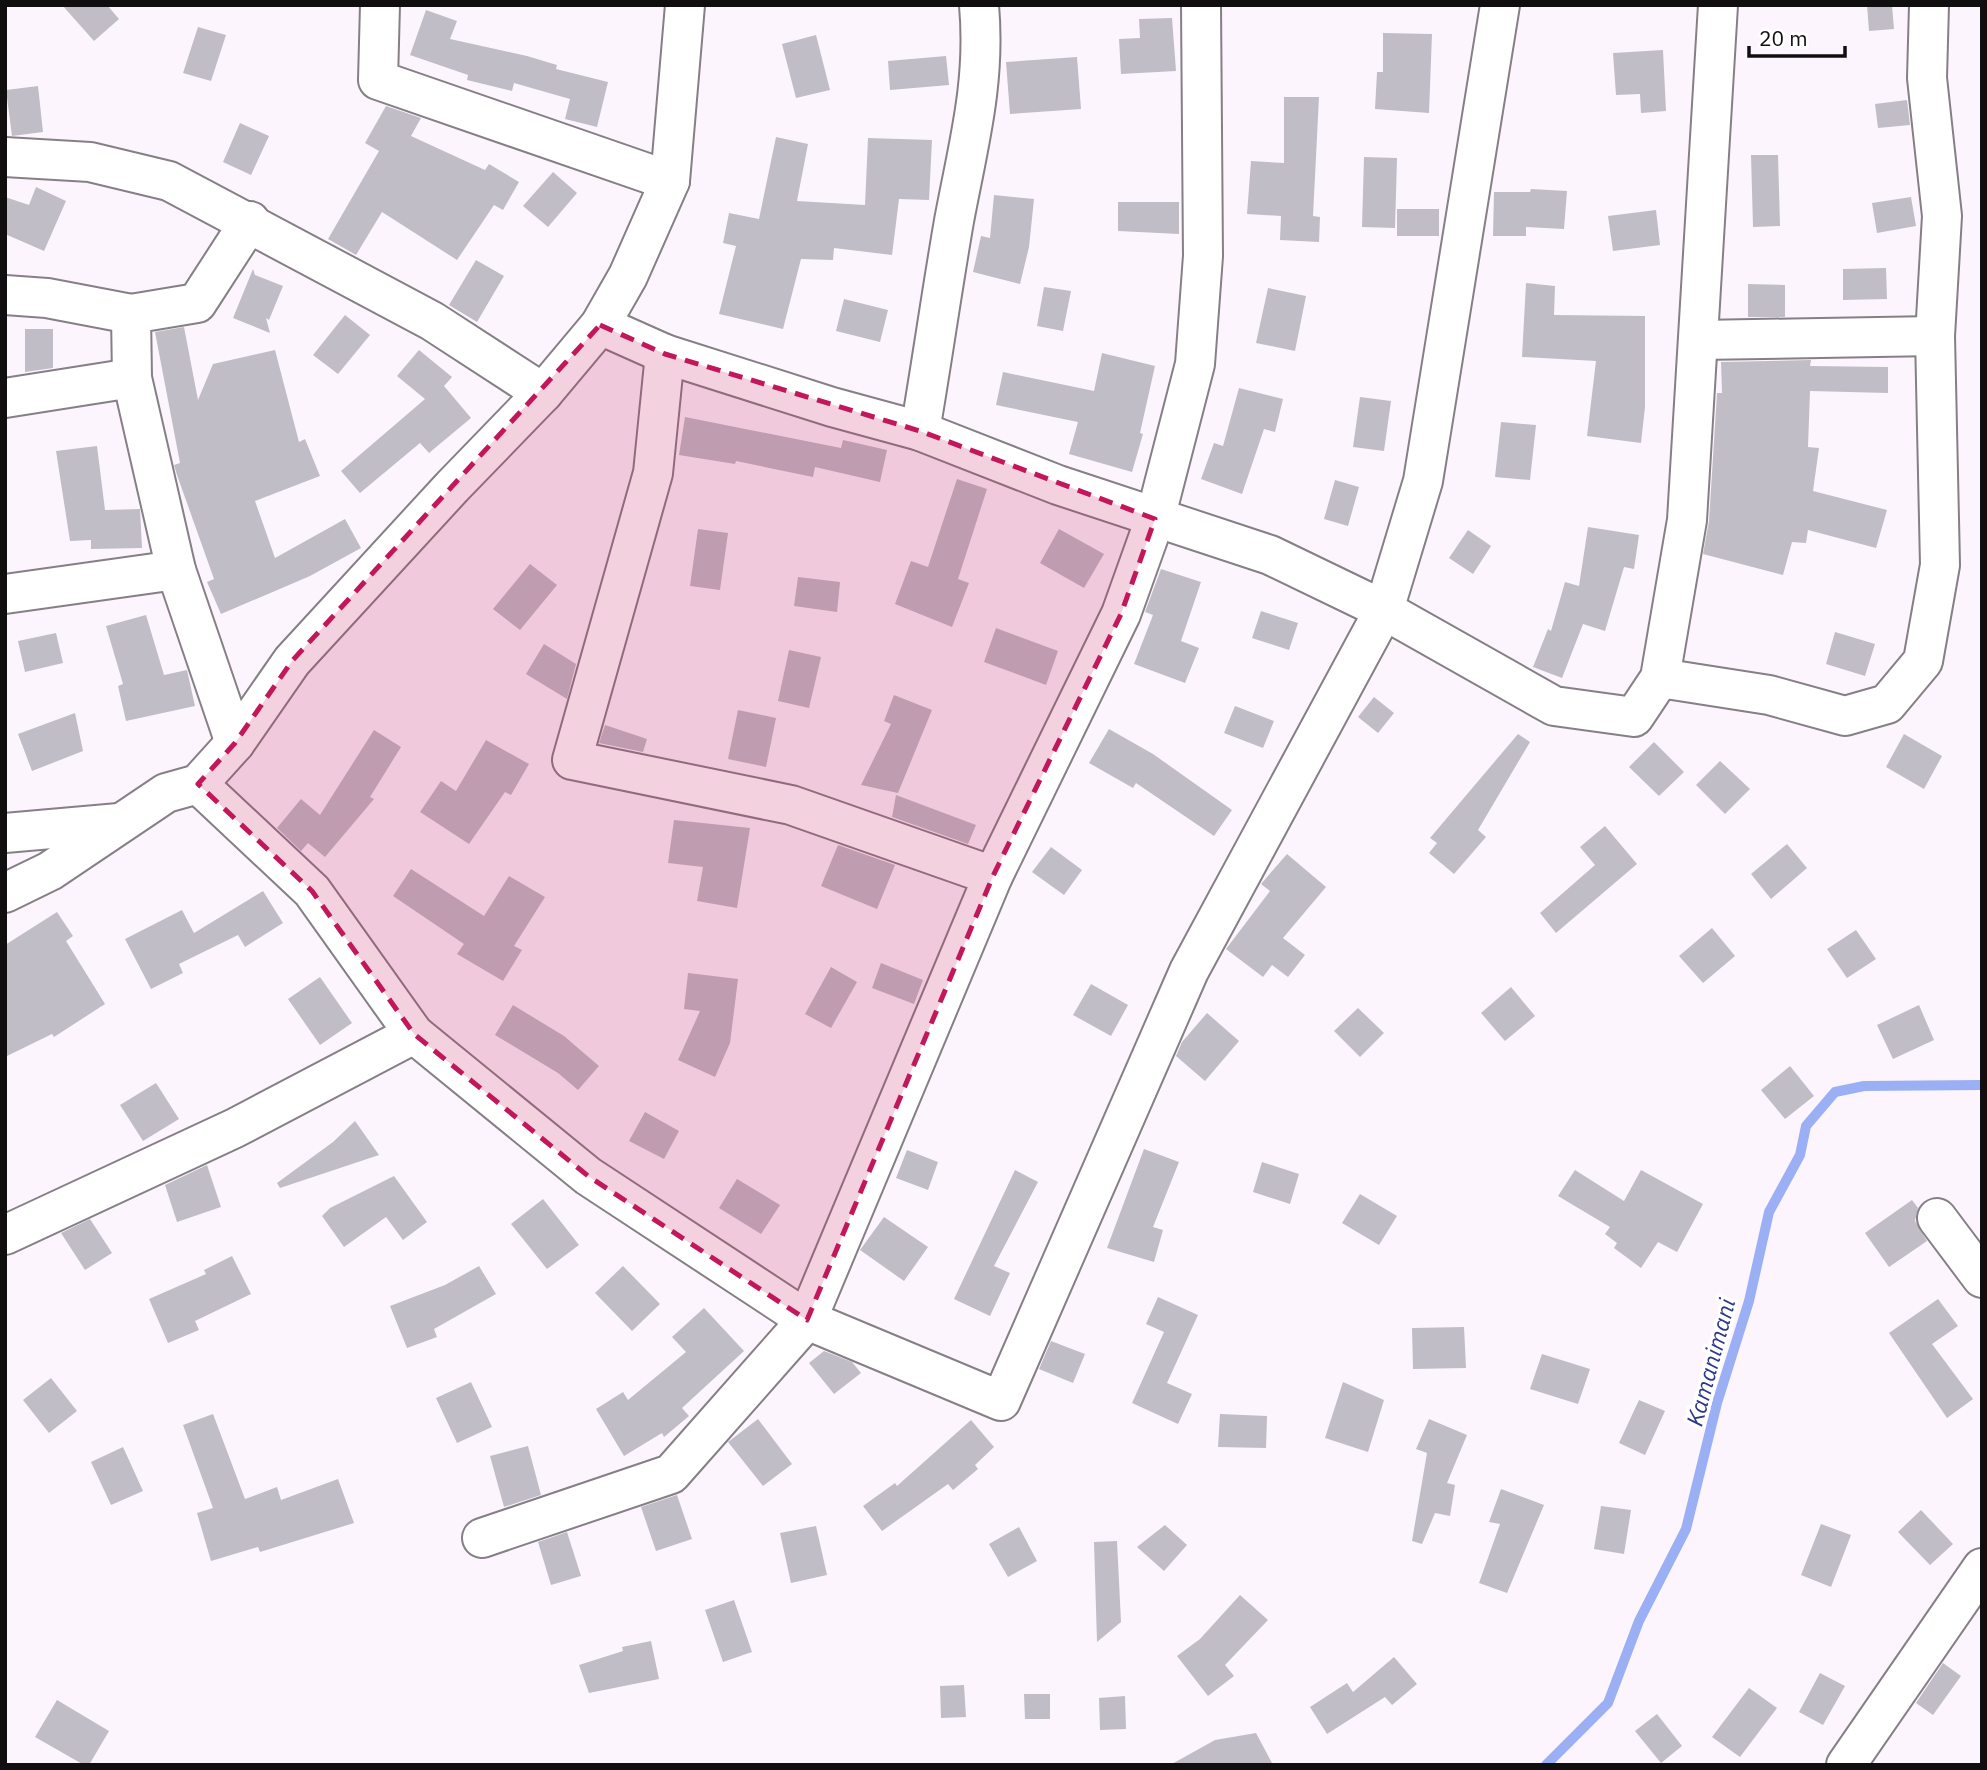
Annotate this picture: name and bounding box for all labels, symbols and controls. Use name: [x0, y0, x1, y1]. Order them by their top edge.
scale bar: [1749, 14, 1845, 58]
text: 20 m: [1759, 24, 1808, 52]
water label: Kamanimani: [1679, 1294, 1742, 1429]

